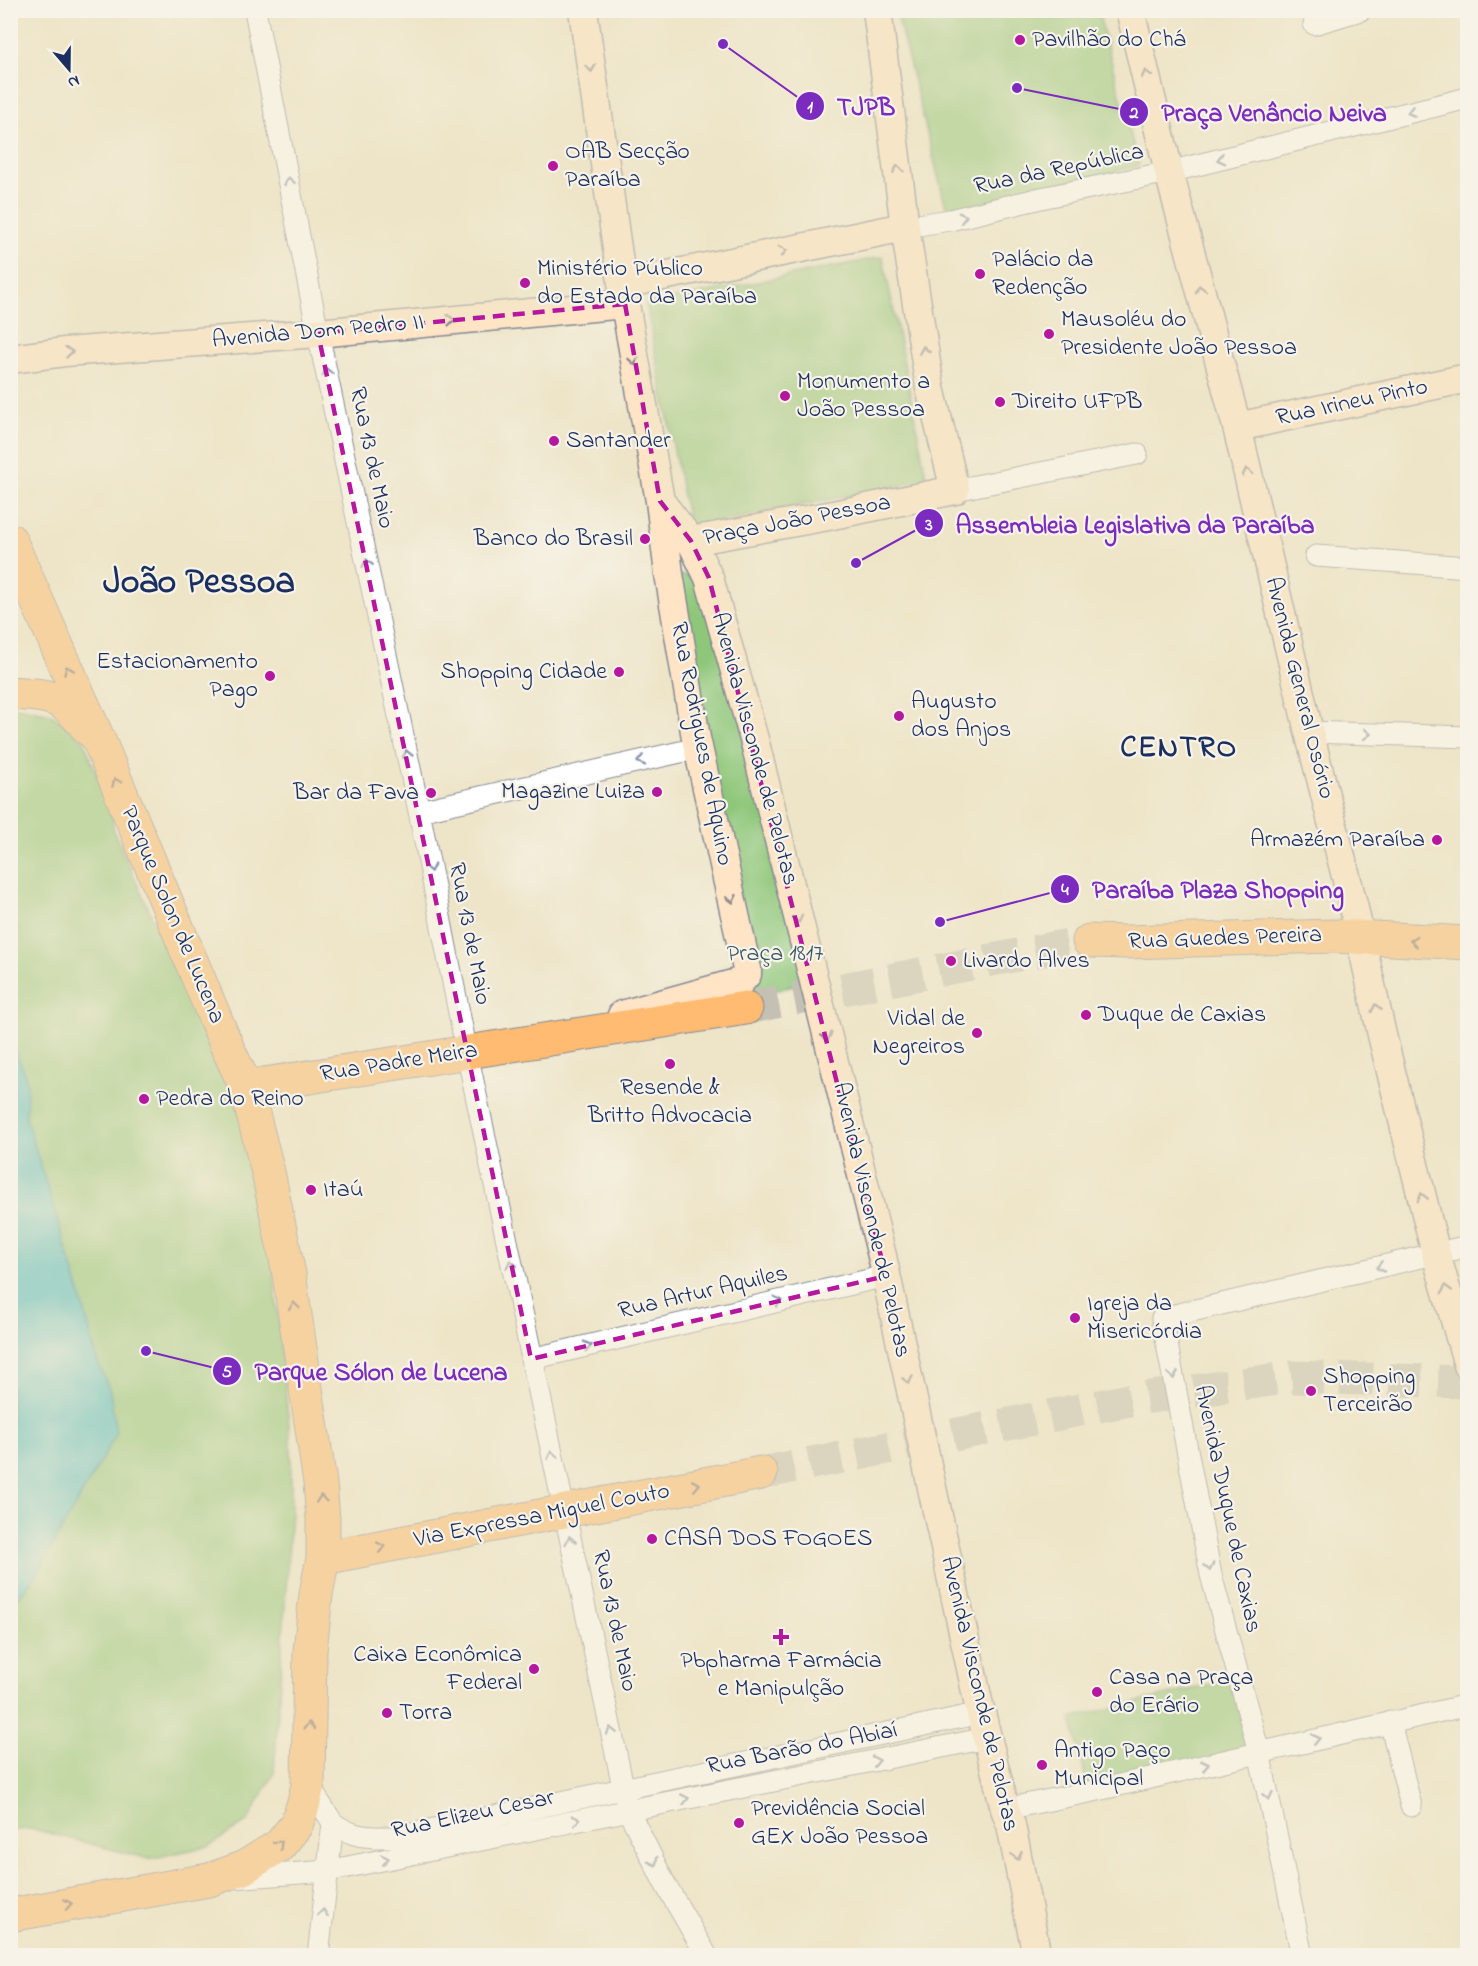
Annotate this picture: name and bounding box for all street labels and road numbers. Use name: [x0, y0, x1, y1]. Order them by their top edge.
street label: Rua da República: [971, 135, 1147, 205]
street label: Avenida Dom Pedro II: [211, 305, 425, 359]
street label: Rua Irineu Pinto: [1273, 370, 1431, 436]
street label: Rua 13 de Maio: [339, 384, 403, 532]
street label: Praça João Pessoa: [700, 486, 894, 556]
street label: Avenida General Osório: [1254, 573, 1344, 803]
street label: Avenida Visconde de Pelotas: [701, 608, 807, 890]
street label: Rua Rodrigues de Aquino: [660, 619, 742, 869]
street label: Parque Solon de Lucena: [110, 801, 234, 1029]
street label: Rua 13 de Maio: [438, 860, 500, 1008]
street label: Rua Guedes Pereira: [1127, 918, 1323, 960]
street label: Rua Padre Meira: [318, 1033, 480, 1093]
street label: Avenida Visconde de Pelotas: [822, 1079, 920, 1361]
street label: Rua Artur Aquiles: [615, 1256, 791, 1330]
street label: Avenida Duque de Caxias: [1184, 1382, 1270, 1636]
street label: Via Expressa Miguel Couto: [410, 1474, 673, 1558]
street label: Rua 13 de Maio: [582, 1547, 646, 1695]
street label: Avenida Visconde de Pelotas: [930, 1553, 1028, 1835]
street label: Rua Barão do Abiaí: [703, 1713, 901, 1785]
street label: Rua Elizeu Cesar: [388, 1781, 558, 1849]

